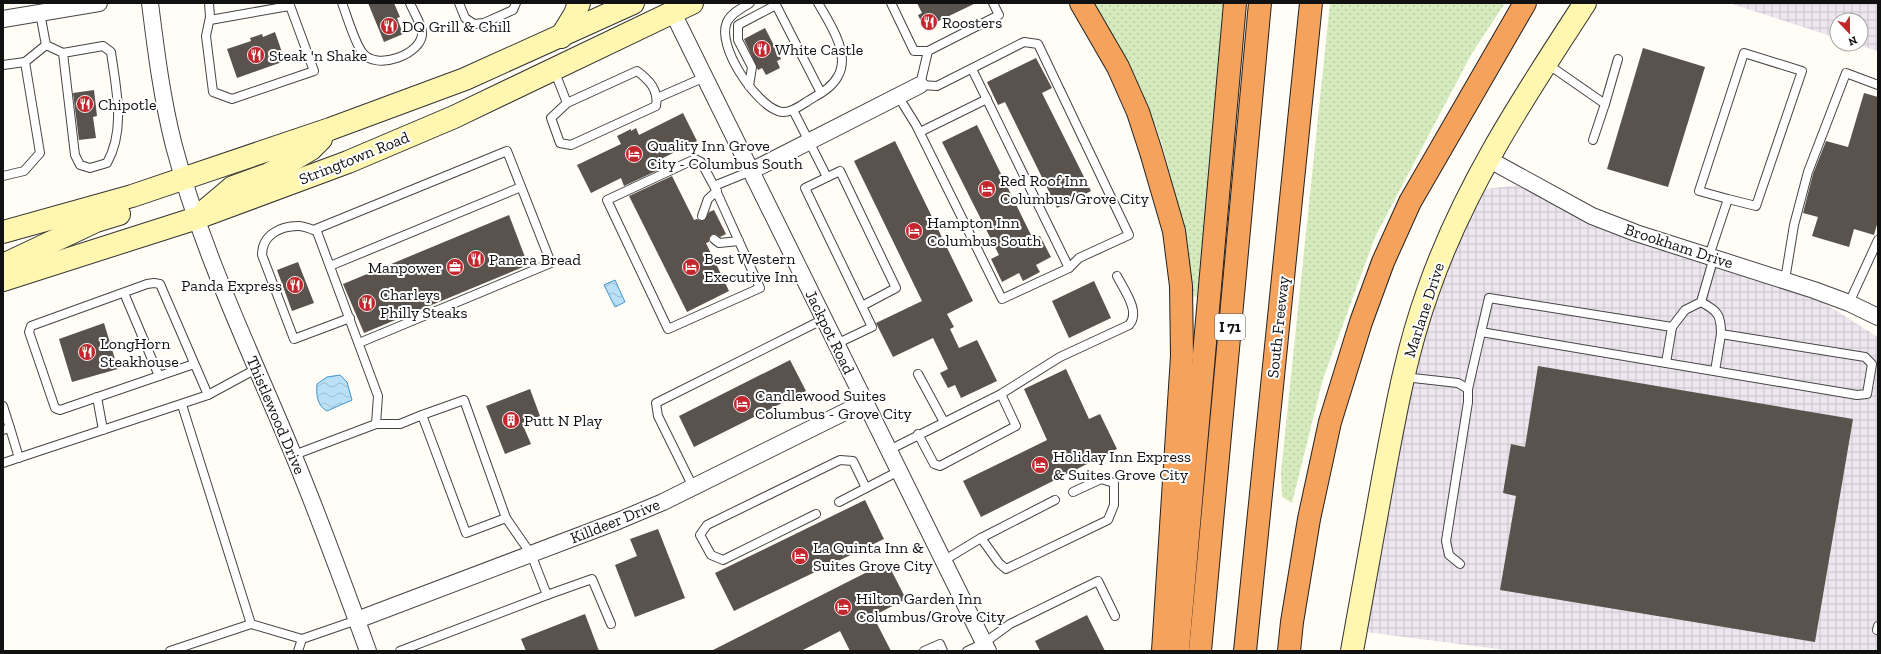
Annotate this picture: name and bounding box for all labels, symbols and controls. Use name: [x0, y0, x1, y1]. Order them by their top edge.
restaurant icon: Roosters: [919, 12, 939, 32]
north arrow: [1829, 12, 1869, 52]
place label: Roosters: [942, 13, 1002, 32]
restaurant icon: DQ Grill & Chill: [379, 16, 399, 36]
place label: DQ Grill & Chill: [402, 17, 511, 36]
text: N: [1846, 33, 1859, 49]
restaurant icon: White Castle: [752, 39, 772, 59]
place label: White Castle: [775, 40, 863, 59]
restaurant icon: Steak 'n Shake: [246, 45, 266, 65]
place label: Steak 'n Shake: [269, 46, 367, 65]
restaurant icon: Chipotle: [75, 94, 95, 114]
place label: Chipotle: [98, 95, 157, 114]
street label: Stringtown Road: [296, 127, 412, 189]
place label: Quality Inn Grove City - Columbus South: [647, 136, 803, 173]
hotel icon: Quality Inn Grove City - Columbus South: [624, 144, 644, 164]
place label: Red Roof Inn Columbus/Grove City: [1000, 171, 1150, 208]
hotel icon: Red Roof Inn Columbus/Grove City: [977, 179, 997, 199]
place label: Hampton Inn Columbus South: [927, 213, 1041, 250]
street label: Brookham Drive: [1622, 220, 1736, 272]
hotel icon: Hampton Inn Columbus South: [904, 221, 924, 241]
restaurant icon: Panera Bread: [466, 249, 486, 269]
place label: Best Western Executive Inn: [704, 249, 799, 286]
place label: Panera Bread: [489, 250, 581, 269]
office icon: Manpower: [445, 257, 465, 277]
hotel icon: Best Western Executive Inn: [681, 257, 701, 277]
place label: Manpower: [368, 258, 442, 277]
street label: Marlane Drive: [1400, 260, 1448, 360]
street label: South Freeway: [1263, 274, 1293, 379]
restaurant icon: Panda Express: [285, 275, 305, 295]
place label: Panda Express: [181, 276, 282, 295]
place label: Charleys Philly Steaks: [380, 285, 467, 322]
street label: Jackpot Road: [801, 287, 859, 377]
restaurant icon: Charleys Philly Steaks: [357, 293, 377, 313]
road number: I 71: [1215, 314, 1245, 340]
place label: LongHorn Steakhouse: [100, 334, 179, 371]
restaurant icon: LongHorn Steakhouse: [77, 342, 97, 362]
street label: Thistlewood Drive: [243, 353, 309, 477]
place label: Candlewood Suites Columbus - Grove City: [755, 386, 912, 423]
hotel icon: Candlewood Suites Columbus - Grove City: [732, 394, 752, 414]
building icon: Putt N Play: [501, 410, 521, 430]
place label: Putt N Play: [524, 411, 603, 430]
place label: Holiday Inn Express & Suites Grove City: [1053, 447, 1191, 484]
hotel icon: Holiday Inn Express & Suites Grove City: [1030, 455, 1050, 475]
street label: Killdeer Drive: [567, 494, 663, 548]
place label: La Quinta Inn & Suites Grove City: [813, 538, 934, 575]
hotel icon: La Quinta Inn & Suites Grove City: [790, 546, 810, 566]
place label: Hilton Garden Inn Columbus/Grove City: [856, 589, 1006, 626]
hotel icon: Hilton Garden Inn Columbus/Grove City: [833, 597, 853, 617]

